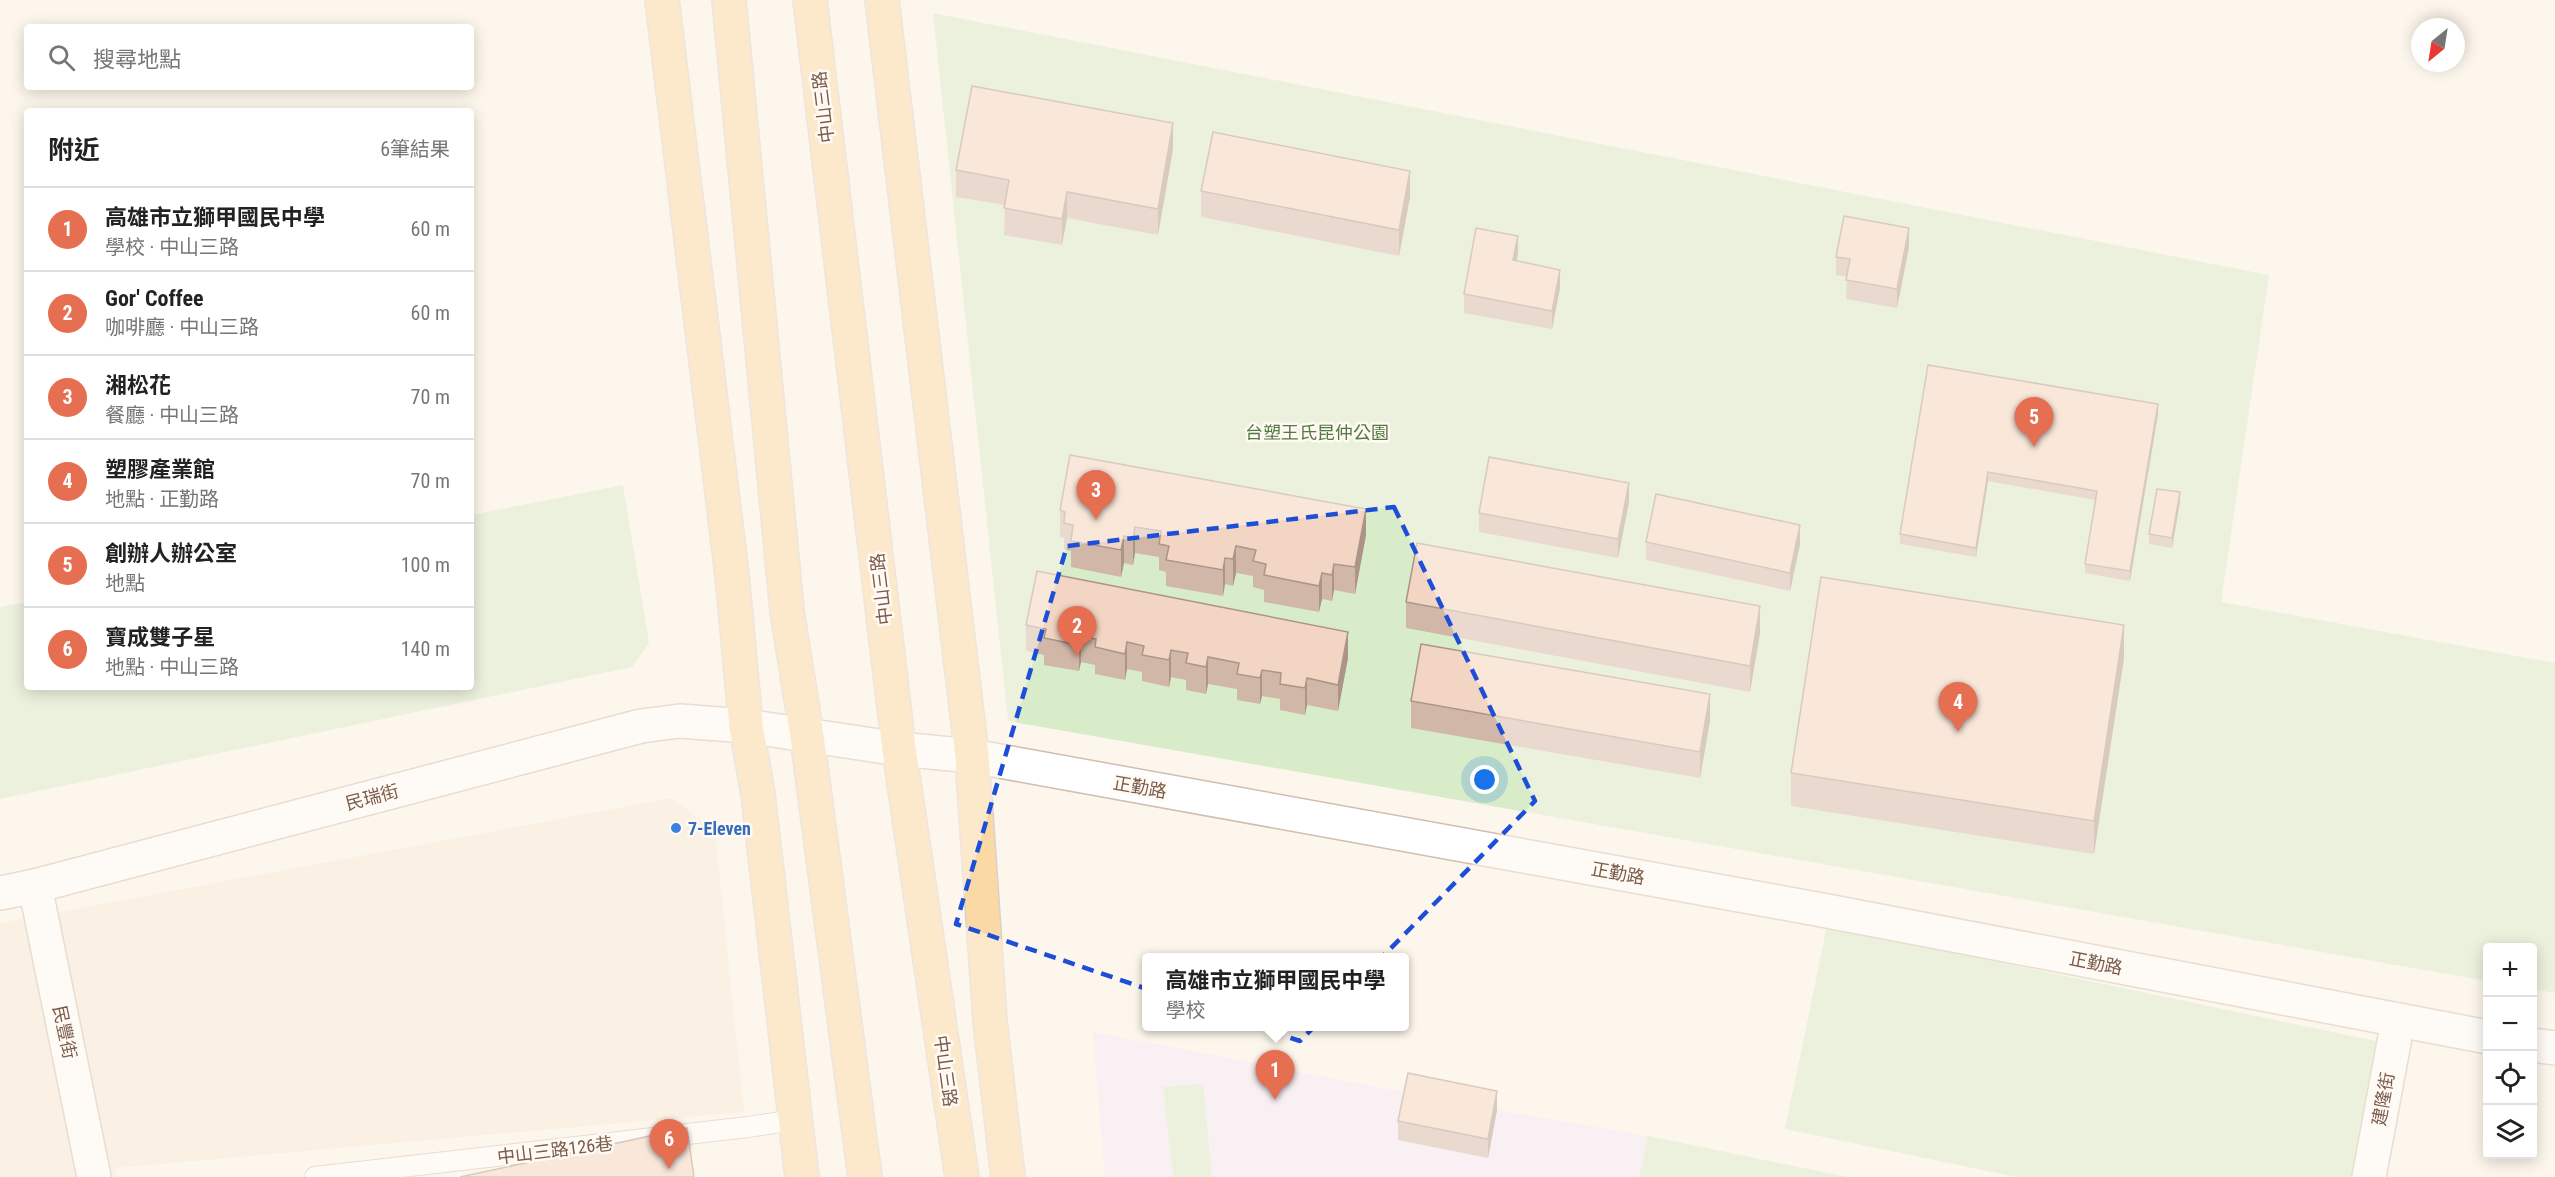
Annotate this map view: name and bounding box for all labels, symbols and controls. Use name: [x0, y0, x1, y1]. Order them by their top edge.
north arrow: [2411, 18, 2465, 72]
search box: [24, 24, 474, 90]
icon: search: [45, 41, 78, 74]
text: 搜尋地點: [93, 47, 181, 72]
street label: 中山三路: [808, 70, 838, 144]
text: 附近: [48, 135, 100, 165]
text: 6筆結果: [380, 137, 450, 161]
text: 高雄市立獅甲國民中學: [105, 205, 325, 230]
text: 1: [62, 217, 73, 241]
text: 60 m: [411, 217, 450, 241]
text: 學校 · 中山三路: [105, 235, 239, 259]
text: Gor' Coffee: [105, 286, 204, 311]
text: 2: [62, 301, 73, 325]
text: 60 m: [411, 301, 450, 325]
text: 咖啡廳 · 中山三路: [105, 315, 259, 339]
text: 湘松花: [105, 373, 171, 398]
text: 3: [62, 385, 73, 409]
text: 70 m: [411, 385, 450, 409]
pin: 5: [2014, 398, 2054, 447]
text: 餐廳 · 中山三路: [105, 403, 239, 427]
park label: 台塑王氏昆仲公園: [1245, 422, 1389, 443]
text: 塑膠產業館: [105, 457, 215, 482]
text: 4: [62, 469, 73, 493]
text: 70 m: [411, 469, 450, 493]
pin: 3: [1076, 470, 1116, 520]
text: 地點 · 正勤路: [105, 487, 219, 511]
text: 創辦人辦公室: [105, 541, 237, 566]
street label: 中山三路: [866, 552, 896, 626]
text: 5: [62, 553, 73, 577]
text: 100 m: [401, 553, 450, 577]
text: 地點: [105, 571, 145, 595]
pin: 2: [1058, 606, 1096, 656]
text: 寶成雙子星: [105, 625, 215, 650]
text: 6: [62, 637, 73, 661]
text: 140 m: [401, 637, 450, 661]
text: 地點 · 中山三路: [105, 655, 239, 679]
pin: 4: [1938, 682, 1978, 732]
your location: [1470, 765, 1499, 794]
street label: 正勤路: [1112, 772, 1168, 802]
street label: 民瑞街: [343, 780, 401, 814]
place label: 7-Eleven: [688, 818, 751, 839]
marker: 7-Eleven: [669, 821, 683, 835]
street label: 正勤路: [1590, 858, 1646, 888]
map controls: [2483, 943, 2537, 1159]
button: +: [2483, 943, 2537, 997]
street label: 正勤路: [2067, 948, 2125, 978]
popup: [1142, 953, 1409, 1031]
text: 高雄市立獅甲國民中學: [1165, 968, 1386, 993]
button: −: [2483, 997, 2537, 1051]
text: 學校: [1165, 998, 1205, 1022]
street label: 民豐街: [49, 1003, 81, 1061]
street label: 中山三路: [931, 1034, 961, 1108]
pin: 1: [1256, 1050, 1294, 1100]
button: locate: [2483, 1051, 2537, 1105]
street label: 建隆街: [2368, 1071, 2398, 1127]
button: layers: [2483, 1105, 2537, 1159]
pin: 6: [650, 1120, 688, 1169]
street label: 中山三路126巷: [496, 1132, 614, 1168]

